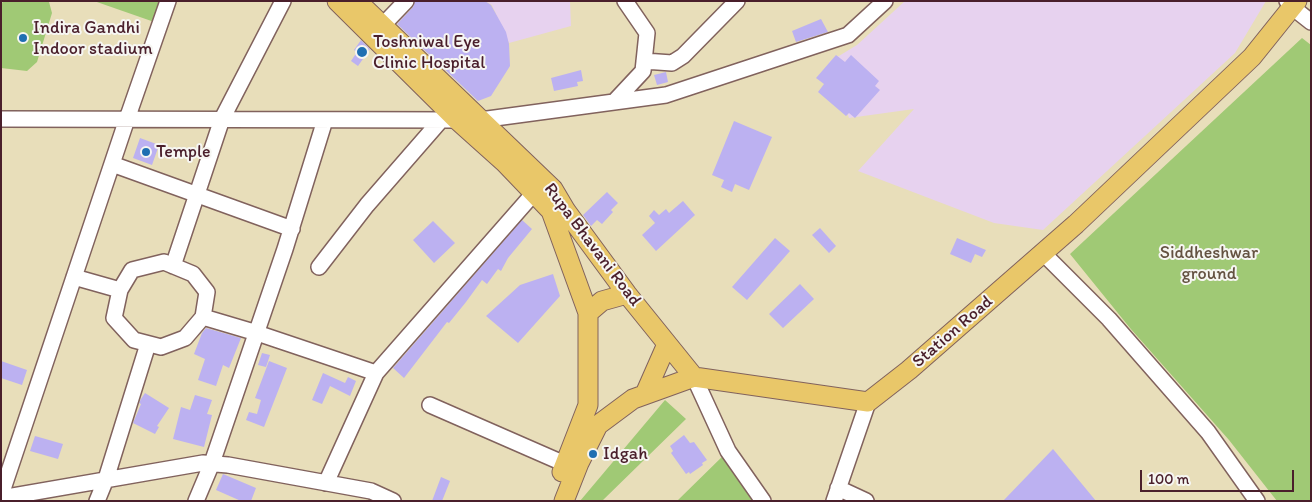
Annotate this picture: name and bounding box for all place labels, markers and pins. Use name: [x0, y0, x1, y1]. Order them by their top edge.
place label: Indira Gandhi Indoor stadium: [33, 17, 153, 59]
place label: Toshniwal Eye Clinic Hospital: [373, 31, 485, 74]
marker: Indira Gandhi Indoor stadium: [17, 32, 29, 44]
marker: Toshniwal Eye Clinic Hospital: [355, 45, 369, 59]
place label: Temple: [156, 141, 211, 163]
marker: Temple: [140, 146, 152, 158]
place label: Idgah: [603, 443, 648, 465]
marker: Idgah: [587, 448, 599, 460]

